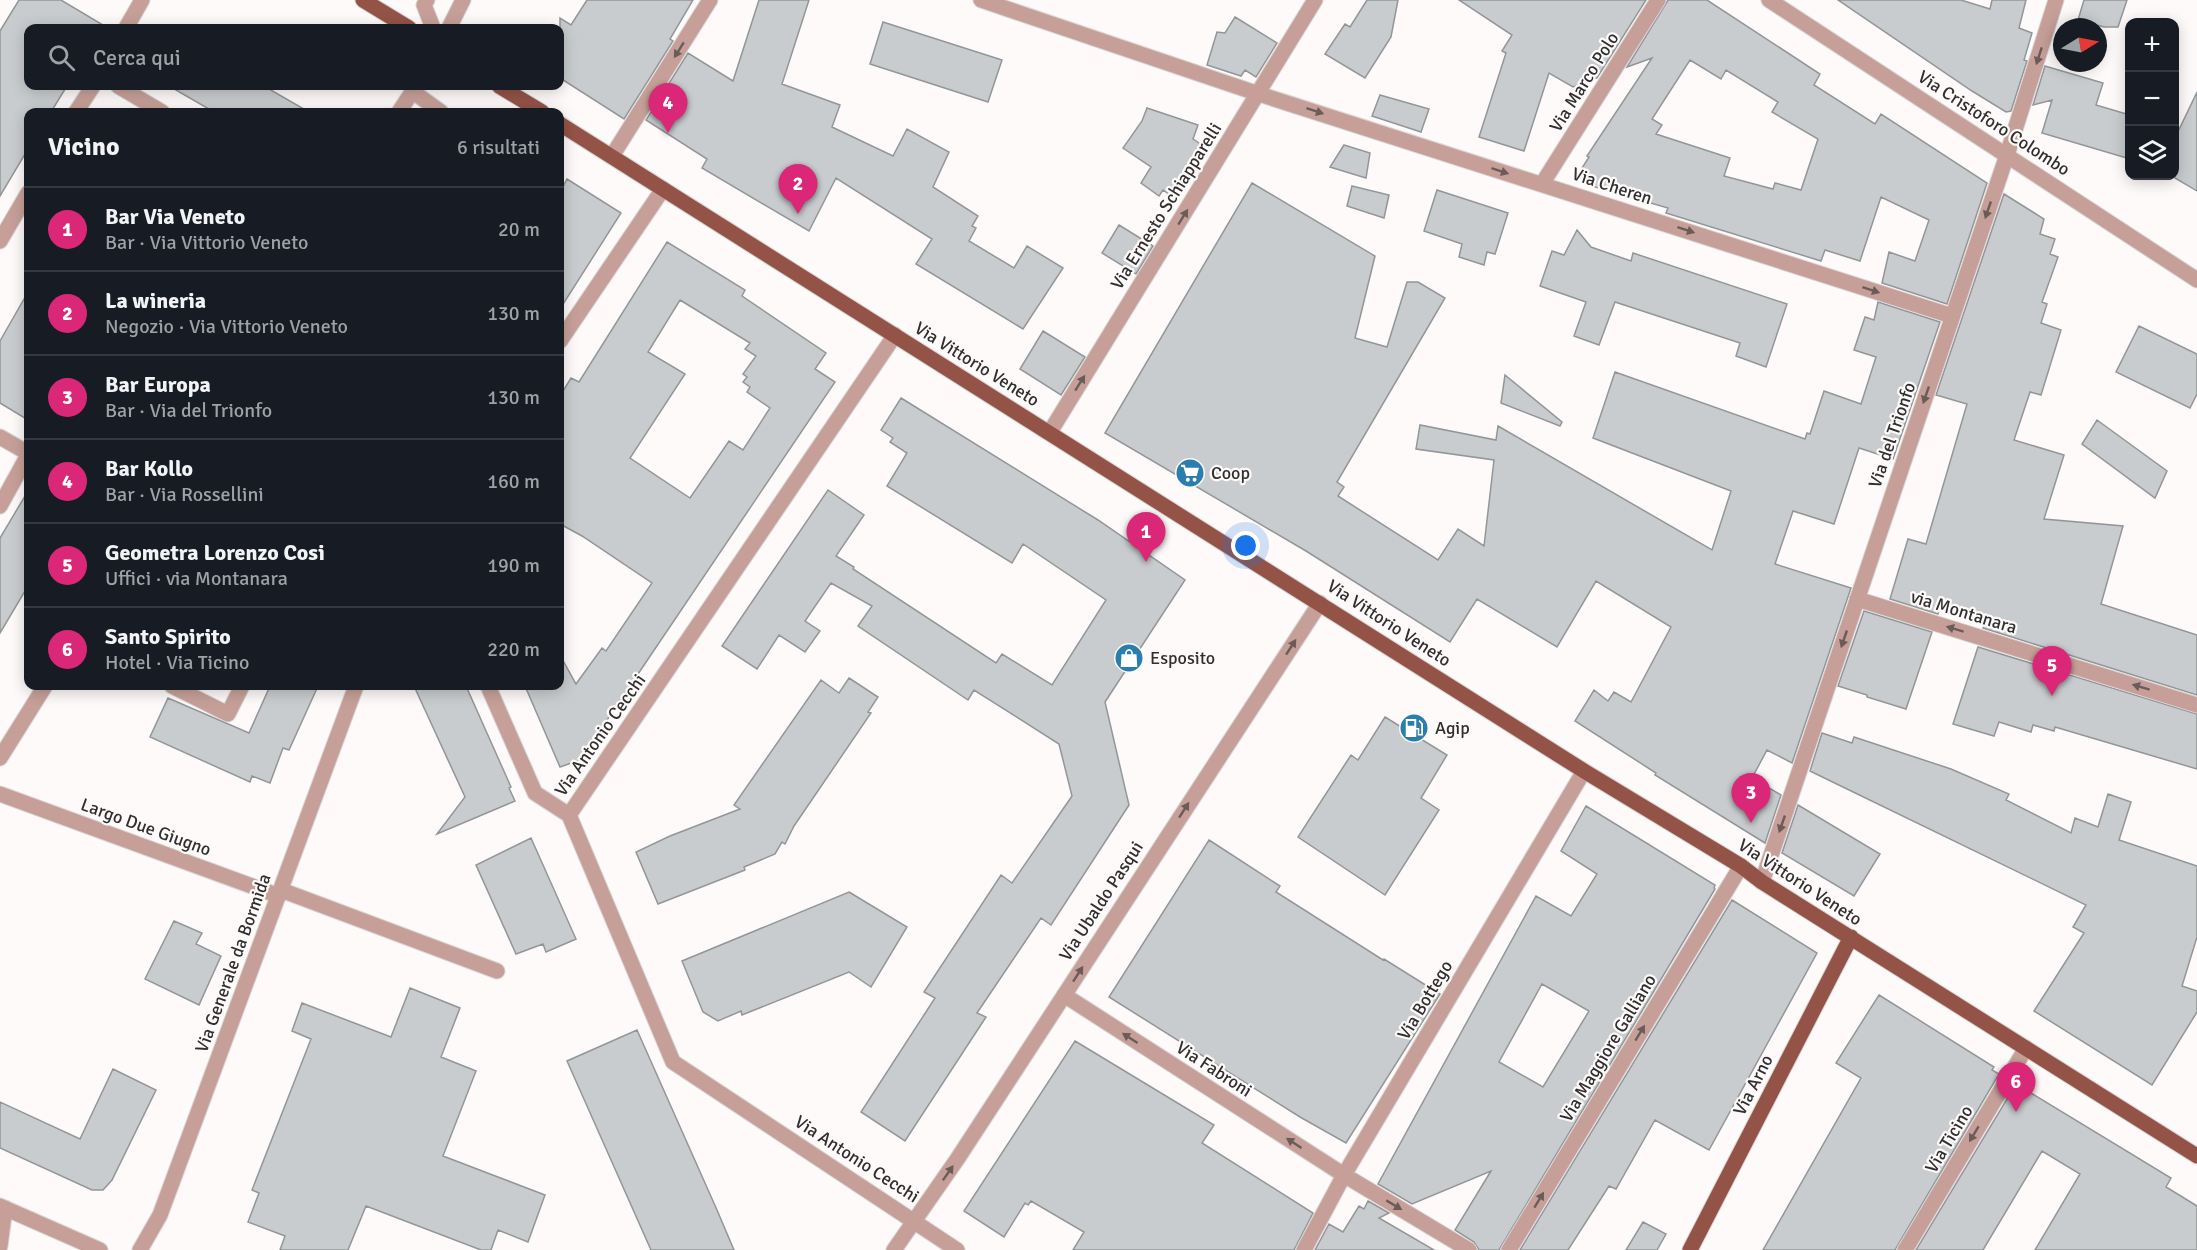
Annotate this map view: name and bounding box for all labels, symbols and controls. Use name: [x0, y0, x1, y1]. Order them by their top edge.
north arrow: [2053, 18, 2107, 72]
map controls: [2125, 18, 2179, 180]
button: +: [2125, 18, 2179, 72]
search box: [24, 24, 564, 90]
street label: Via Marco Polo: [1545, 28, 1623, 136]
icon: search: [45, 41, 78, 74]
one-way arrow: [673, 41, 684, 58]
text: Cerca qui: [93, 44, 181, 71]
one-way arrow: [2034, 47, 2043, 65]
street label: Via Cristoforo Colombo: [1914, 66, 2074, 180]
button: −: [2125, 72, 2179, 126]
pin: 4: [648, 84, 688, 133]
one-way arrow: [1306, 107, 1324, 117]
street label: Via Ernesto Schiapparelli: [1106, 119, 1226, 293]
button: layers: [2125, 126, 2179, 180]
text: Vicino: [48, 131, 120, 163]
text: 6 risultati: [457, 135, 540, 160]
street label: Via Cheren: [1569, 163, 1655, 209]
pin: 2: [778, 164, 818, 214]
one-way arrow: [1491, 166, 1509, 176]
one-way arrow: [1983, 201, 1993, 219]
text: Bar Via Veneto: [105, 203, 245, 230]
one-way arrow: [1177, 209, 1188, 225]
text: 1: [62, 217, 73, 242]
text: 20 m: [498, 217, 540, 242]
one-way arrow: [1677, 226, 1695, 236]
text: Bar · Via Vittorio Veneto: [105, 230, 309, 255]
one-way arrow: [1862, 286, 1880, 296]
text: La wineria: [105, 287, 206, 314]
text: 2: [62, 301, 73, 326]
text: 130 m: [487, 301, 540, 326]
text: Negozio · Via Vittorio Veneto: [105, 314, 348, 339]
street label: Via Vittorio Veneto: [910, 317, 1044, 411]
text: Bar Europa: [105, 371, 211, 398]
one-way arrow: [1075, 374, 1086, 391]
street label: Via del Trionfo: [1864, 379, 1920, 491]
text: 3: [62, 385, 73, 410]
text: 130 m: [487, 385, 540, 410]
one-way arrow: [1921, 386, 1930, 404]
text: Bar · Via del Trionfo: [105, 398, 272, 423]
text: Bar Kollo: [105, 455, 193, 482]
supermarket icon: Coop: [1174, 457, 1206, 489]
place label: Coop: [1211, 462, 1250, 484]
text: 4: [62, 469, 73, 494]
text: 160 m: [487, 469, 540, 494]
text: Bar · Via Rossellini: [105, 482, 264, 507]
pin: 1: [1126, 512, 1166, 562]
your location: [1231, 531, 1260, 560]
text: Geometra Lorenzo Cosi: [105, 539, 325, 566]
text: 5: [62, 553, 73, 578]
text: 190 m: [487, 553, 540, 578]
text: Uffici · via Montanara: [105, 566, 288, 591]
street label: Via Vittorio Veneto: [1323, 575, 1455, 671]
street label: via Montanara: [1908, 585, 2020, 639]
text: Santo Spirito: [105, 623, 231, 650]
one-way arrow: [1946, 624, 1964, 634]
one-way arrow: [1839, 630, 1848, 648]
text: 6: [62, 637, 73, 662]
text: 220 m: [487, 637, 540, 662]
one-way arrow: [1285, 639, 1296, 656]
shop icon: Esposito: [1113, 642, 1145, 674]
pin: 5: [2032, 646, 2072, 696]
place label: Esposito: [1150, 647, 1215, 669]
text: Hotel · Via Ticino: [105, 650, 249, 675]
street label: Via Antonio Cecchi: [550, 670, 650, 800]
one-way arrow: [2132, 682, 2150, 692]
fuel station icon: Agip: [1398, 712, 1430, 744]
place label: Agip: [1435, 717, 1470, 739]
pin: 3: [1732, 774, 1770, 823]
street label: Largo Due Giugno: [78, 793, 214, 861]
one-way arrow: [1178, 802, 1189, 818]
one-way arrow: [1776, 815, 1786, 833]
street label: Via Vittorio Veneto: [1734, 834, 1866, 930]
street label: Via Ubaldo Pasqui: [1054, 837, 1148, 965]
street label: Via Generale da Bormida: [190, 871, 276, 1055]
street label: Via Bottego: [1393, 956, 1457, 1044]
one-way arrow: [1072, 966, 1083, 982]
street label: Via Maggiore Galliano: [1555, 970, 1661, 1126]
one-way arrow: [1635, 1025, 1646, 1041]
one-way arrow: [1122, 1033, 1138, 1044]
street label: Via Fabroni: [1172, 1036, 1256, 1102]
street label: Via Arno: [1728, 1051, 1778, 1119]
pin: 6: [1996, 1062, 2036, 1112]
street label: Via Ticino: [1920, 1101, 1978, 1177]
street label: Via Antonio Cecchi: [791, 1111, 923, 1207]
one-way arrow: [1969, 1126, 1980, 1142]
one-way arrow: [1286, 1138, 1303, 1149]
one-way arrow: [942, 1165, 954, 1181]
one-way arrow: [1534, 1192, 1545, 1208]
one-way arrow: [1386, 1199, 1402, 1210]

